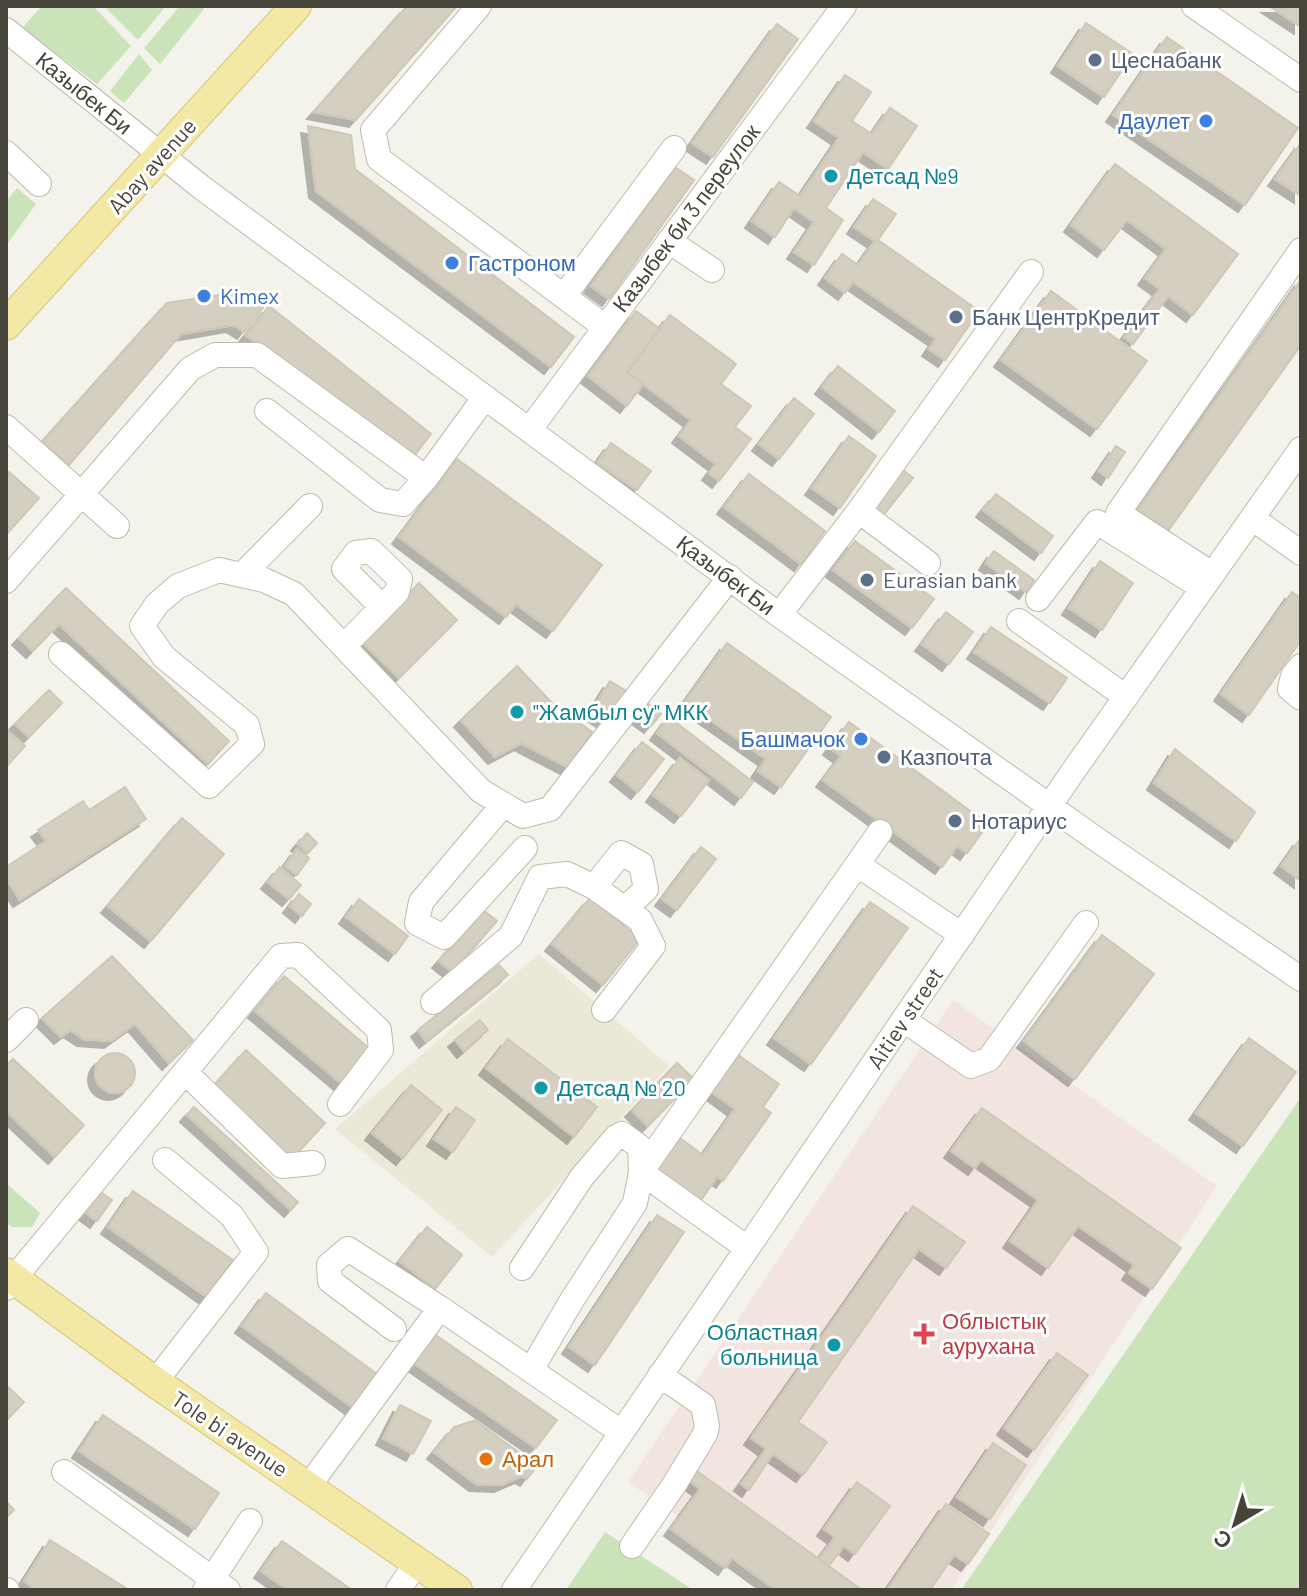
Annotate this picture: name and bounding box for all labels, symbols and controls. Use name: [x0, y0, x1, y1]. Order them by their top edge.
street label: Казыбек Би: [31, 46, 138, 139]
place label: Цеснабанк: [1111, 46, 1221, 73]
marker: Цеснабанк: [1086, 51, 1104, 69]
place label: Даулет: [1118, 107, 1190, 134]
street label: Abay avenue: [102, 112, 201, 218]
marker: Даулет: [1197, 112, 1215, 130]
street label: Казыбек би 3 переулок: [606, 118, 765, 317]
place label: Детсад №9: [847, 162, 959, 189]
marker: Детсад №9: [822, 167, 840, 185]
place label: Гастроном: [468, 249, 576, 276]
marker: Гастроном: [443, 254, 461, 272]
place label: Kimex: [220, 282, 279, 308]
marker: Kimex: [195, 287, 213, 305]
place label: Банк ЦентрКредит: [972, 303, 1160, 330]
marker: Банк ЦентрКредит: [947, 308, 965, 326]
street label: Қазыбек Би: [672, 529, 781, 620]
place label: Eurasian bank: [883, 566, 1017, 592]
marker: Eurasian bank: [858, 571, 876, 589]
place label: "Жамбыл су" МКК: [533, 698, 708, 725]
marker: "Жамбыл су" МКК: [508, 703, 526, 721]
place label: Башмачок: [740, 725, 845, 751]
marker: Башмачок: [852, 730, 870, 748]
place label: Казпочта: [900, 743, 993, 769]
marker: Казпочта: [875, 748, 893, 766]
place label: Нотариус: [971, 807, 1067, 834]
marker: Нотариус: [946, 812, 964, 830]
street label: Aitiev street: [861, 962, 948, 1073]
place label: Детсад № 20: [557, 1074, 686, 1101]
marker: Детсад № 20: [532, 1079, 550, 1097]
place label: Облыстық аурухана: [942, 1307, 1046, 1359]
place label: Областная больница: [707, 1318, 819, 1370]
marker: Облыстық аурухана: [913, 1323, 935, 1345]
marker: Областная больница: [825, 1336, 843, 1354]
street label: Tole bi avenue: [168, 1385, 294, 1482]
place label: Арал: [502, 1445, 554, 1472]
marker: Арал: [477, 1450, 495, 1468]
north arrow: [1195, 1484, 1275, 1564]
text: С: [1208, 1525, 1236, 1556]

